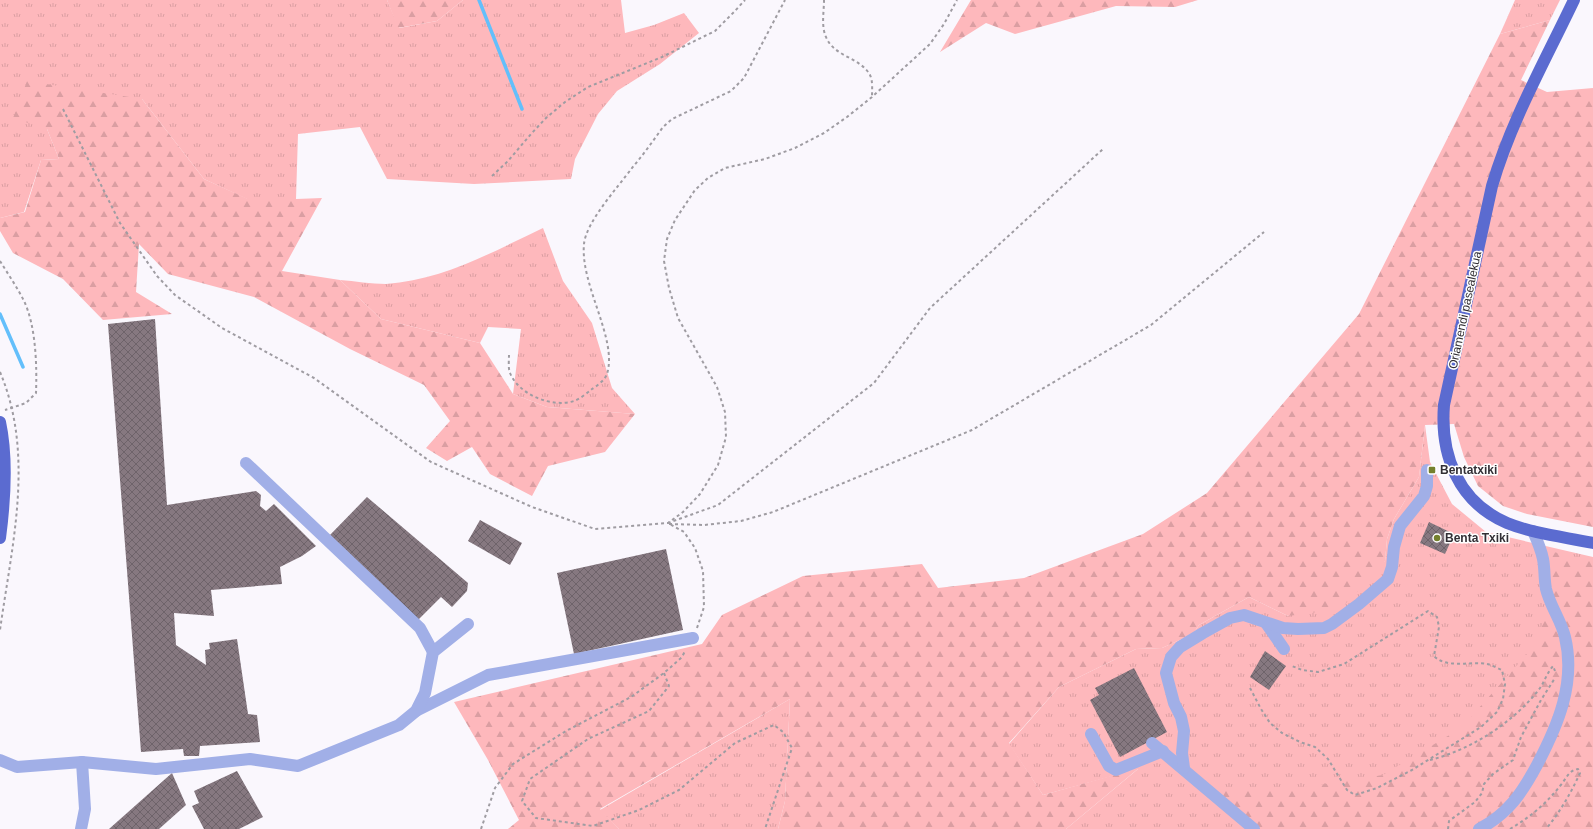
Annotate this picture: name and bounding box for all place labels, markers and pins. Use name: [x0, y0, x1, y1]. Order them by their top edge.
place label: Bentatxiki: [1440, 463, 1497, 477]
marker: Bentatxiki: [1427, 465, 1437, 475]
place label: Benta Txiki: [1445, 531, 1509, 545]
marker: Benta Txiki: [1432, 533, 1442, 543]

